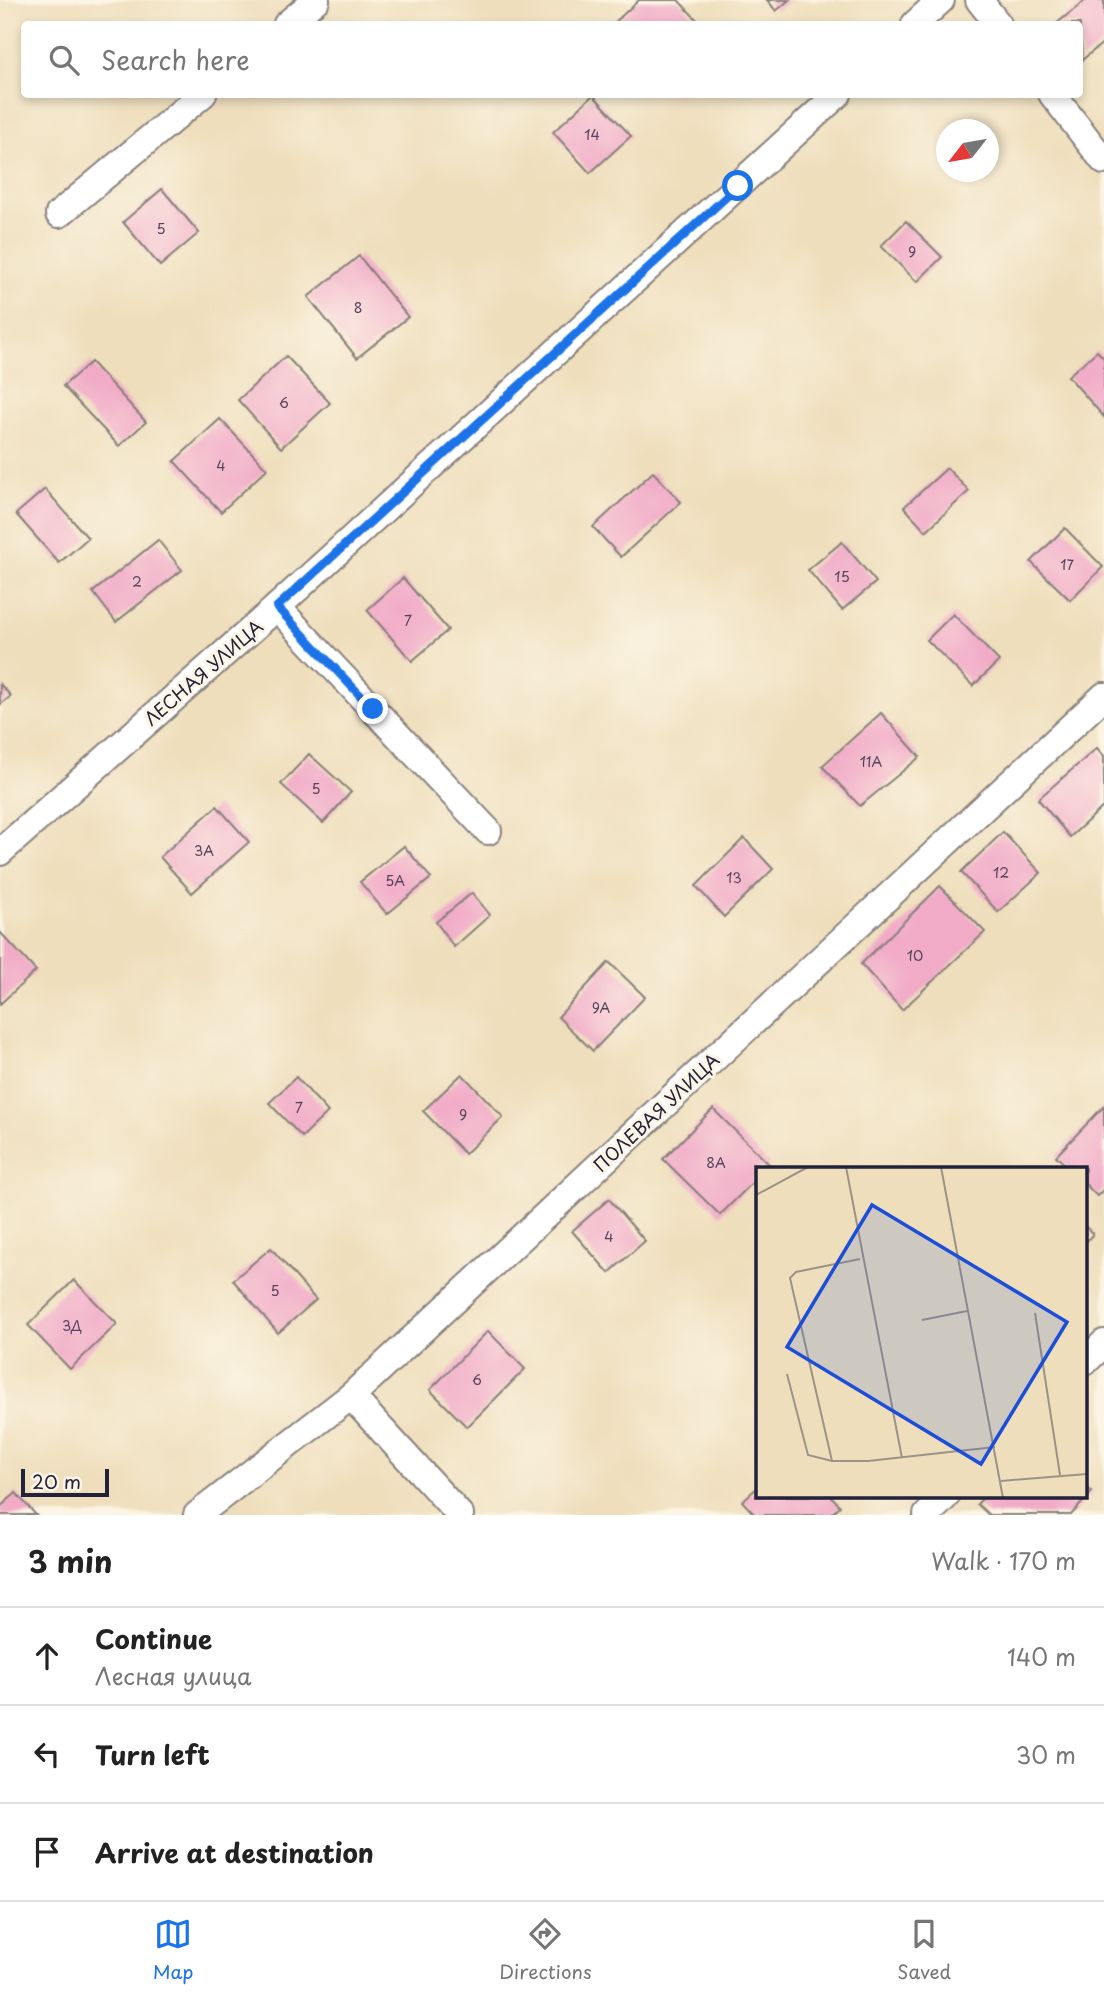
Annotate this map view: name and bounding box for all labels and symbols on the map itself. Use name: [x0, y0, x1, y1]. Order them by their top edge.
north arrow: [936, 119, 999, 182]
house number: 14: [584, 124, 600, 145]
route start: [722, 170, 753, 201]
house number: 5: [156, 218, 166, 239]
house number: 9: [908, 241, 916, 262]
house number: 8: [354, 297, 362, 318]
house number: 6: [279, 392, 289, 413]
house number: 4: [216, 455, 226, 476]
house number: 17: [1060, 554, 1074, 575]
house number: 15: [834, 566, 850, 587]
house number: 2: [132, 571, 142, 592]
house number: 7: [404, 610, 412, 631]
street label: ЛЕСНАЯ УЛИЦА: [138, 613, 268, 731]
route end: [357, 693, 388, 724]
house number: 11А: [860, 751, 882, 772]
house number: 5: [311, 778, 321, 799]
house number: 3А: [194, 840, 214, 861]
house number: 12: [993, 862, 1009, 883]
house number: 13: [726, 867, 742, 888]
house number: 5А: [385, 870, 405, 891]
house number: 10: [907, 945, 923, 966]
house number: 9А: [592, 997, 611, 1018]
street label: ПОЛЕВАЯ УЛИЦА: [587, 1046, 725, 1178]
house number: 7: [295, 1097, 303, 1118]
house number: 9: [459, 1104, 467, 1125]
house number: 8А: [706, 1152, 726, 1173]
inset map: [756, 1167, 1086, 1498]
house number: 4: [604, 1226, 614, 1247]
house number: 5: [270, 1280, 280, 1301]
house number: 3Д: [62, 1315, 82, 1336]
house number: 6: [472, 1369, 482, 1390]
scale bar: [21, 1466, 108, 1498]

